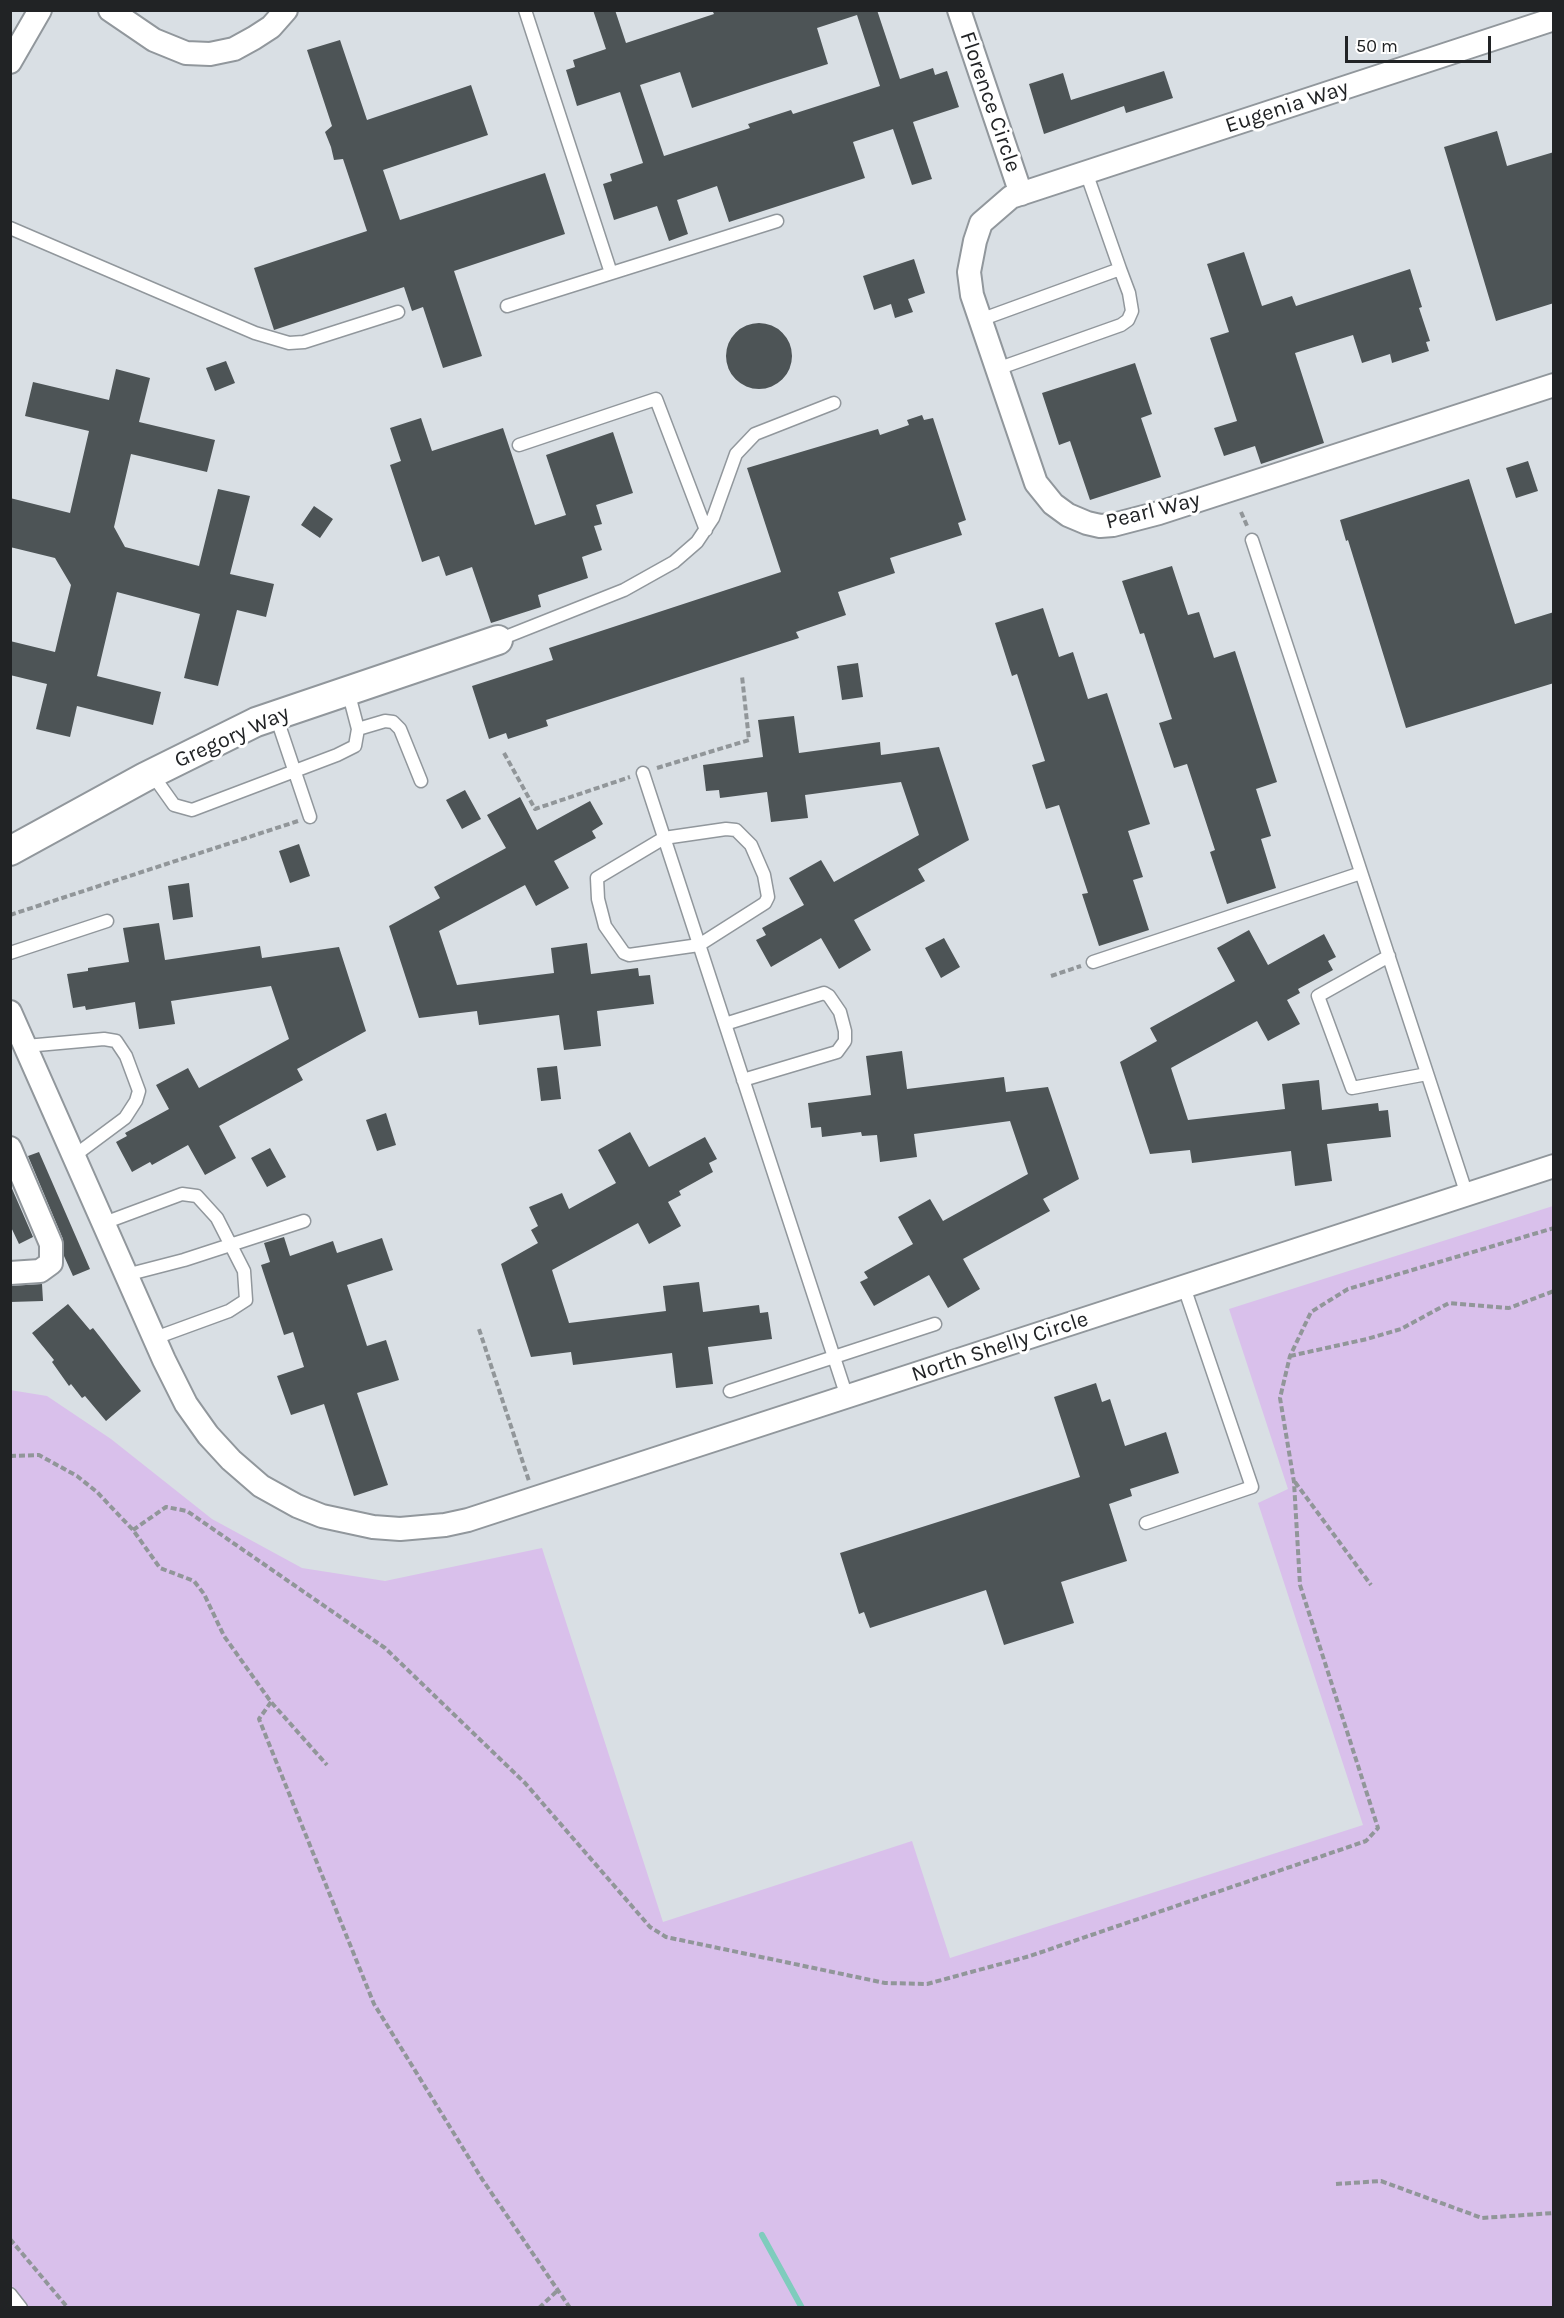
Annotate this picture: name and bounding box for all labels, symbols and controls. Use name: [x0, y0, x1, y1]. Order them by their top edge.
scale bar: [1348, 24, 1494, 62]
street label: Florence Circle: [954, 28, 1026, 176]
text: 50 m: [1356, 35, 1398, 57]
street label: Eugenia Way: [1222, 75, 1352, 139]
street label: Pearl Way: [1103, 487, 1203, 535]
street label: Gregory Way: [171, 700, 293, 774]
street label: North Shelly Circle: [908, 1306, 1092, 1388]

